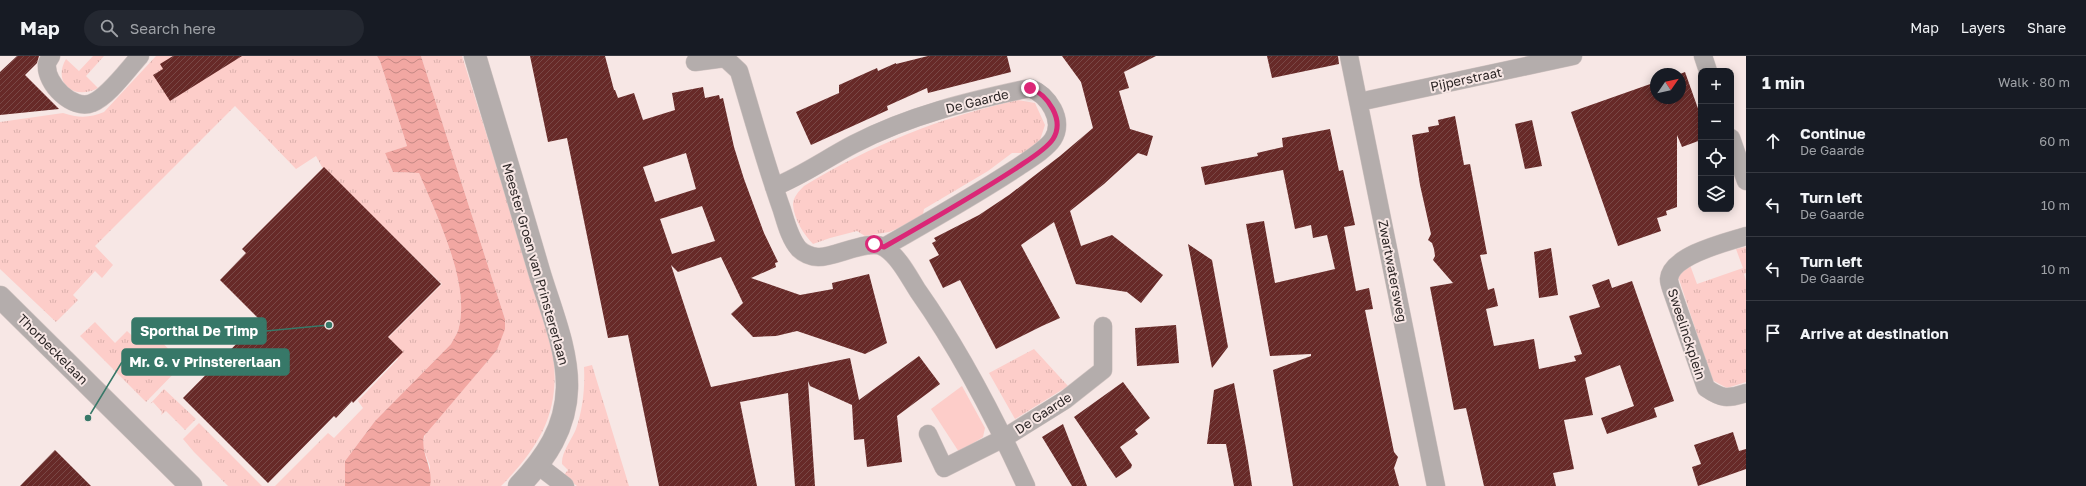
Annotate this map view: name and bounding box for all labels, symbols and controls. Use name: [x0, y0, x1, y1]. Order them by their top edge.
search box: [84, 10, 364, 46]
text: Map: [20, 16, 60, 39]
icon: search: [98, 17, 120, 39]
text: Search here: [130, 19, 216, 37]
text: Map: [1910, 19, 1939, 36]
text: Layers: [1961, 19, 2005, 36]
text: Share: [2027, 19, 2066, 36]
street label: Pijperstraat: [1429, 64, 1503, 94]
north arrow: [1650, 68, 1686, 104]
map controls: [1698, 68, 1734, 212]
button: +: [1698, 68, 1734, 104]
text: 1 min: [1762, 72, 1805, 93]
text: Walk · 80 m: [1998, 74, 2070, 90]
route end: [1021, 79, 1039, 97]
street label: De Gaarde: [944, 85, 1010, 117]
button: −: [1698, 104, 1734, 140]
text: Continue: [1800, 124, 1866, 142]
icon: ahead: [1762, 130, 1784, 152]
text: 60 m: [2039, 133, 2070, 149]
button: locate: [1698, 140, 1734, 176]
text: De Gaarde: [1800, 142, 1864, 158]
street label: Meester Groen van Prinstererlaan: [499, 161, 573, 367]
button: layers: [1698, 176, 1734, 212]
text: Turn left: [1800, 188, 1862, 206]
icon: left: [1762, 194, 1784, 216]
text: 10 m: [2041, 197, 2070, 213]
text: De Gaarde: [1800, 206, 1864, 222]
street label: Zwartwatersweg: [1375, 218, 1411, 324]
route start: [865, 235, 883, 253]
text: Turn left: [1800, 252, 1862, 270]
icon: left: [1762, 258, 1784, 280]
text: 10 m: [2041, 261, 2070, 277]
text: De Gaarde: [1800, 270, 1864, 286]
street label: Sweelinckplein: [1665, 286, 1709, 382]
street label: Thorbeckelaan: [14, 310, 92, 388]
callout: Sporthal De Timp: [132, 318, 266, 344]
text: Sporthal De Timp: [140, 322, 258, 339]
icon: arrive: [1762, 322, 1784, 344]
text: Arrive at destination: [1800, 324, 1949, 342]
callout: Mr. G. v Prinstererlaan: [122, 349, 289, 375]
text: Mr. G. v Prinstererlaan: [129, 353, 281, 370]
street label: De Gaarde: [1012, 389, 1074, 437]

